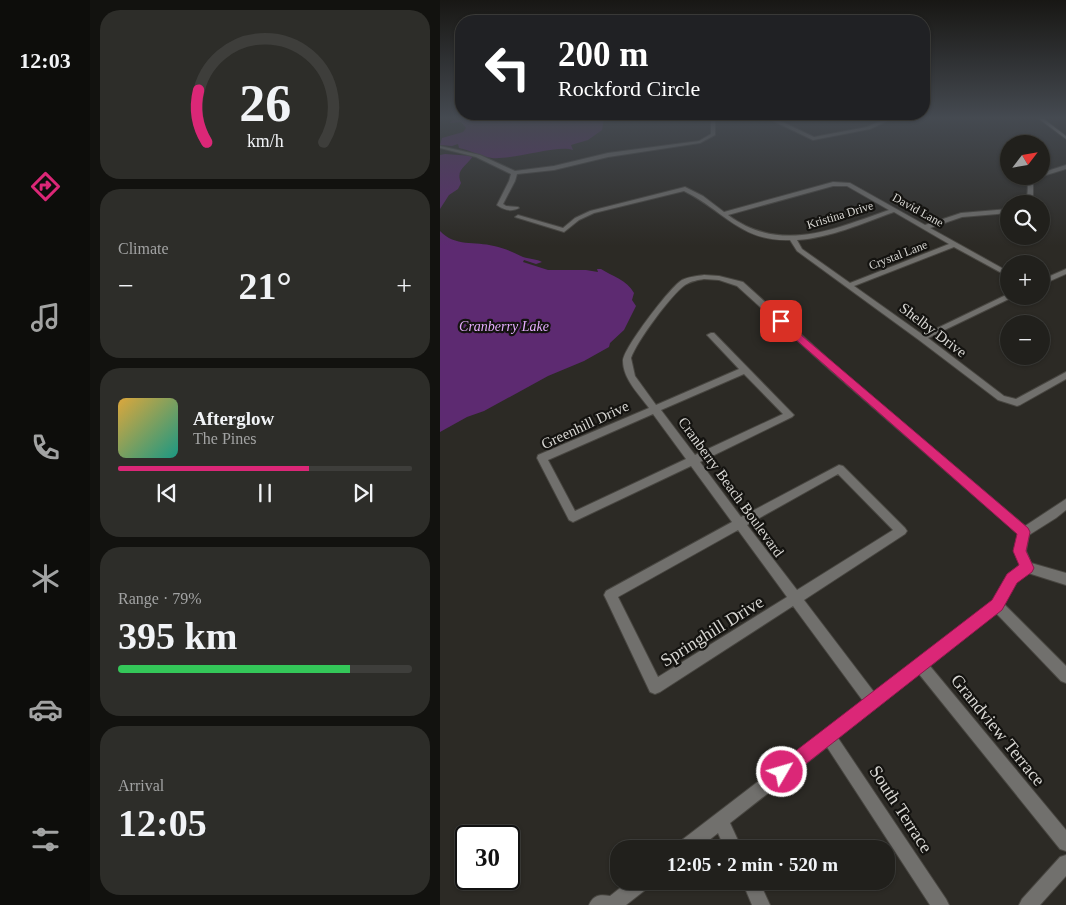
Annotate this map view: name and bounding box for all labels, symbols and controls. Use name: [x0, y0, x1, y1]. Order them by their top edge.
icon: left: [475, 35, 540, 100]
text: 200 m: [558, 35, 648, 74]
text: 12:03: [19, 48, 71, 73]
text: 26: [239, 75, 291, 132]
text: Rockford Circle: [558, 76, 700, 101]
text: km/h: [247, 131, 283, 151]
north arrow: [1000, 135, 1050, 185]
map controls: [1000, 135, 1050, 365]
icon: directions: [28, 169, 63, 204]
street label: David Lane: [890, 190, 946, 230]
button: search: [1000, 195, 1050, 245]
street label: Kristina Drive: [805, 198, 875, 232]
street label: Crystal Lane: [867, 237, 929, 273]
text: Climate: [118, 240, 169, 257]
button: +: [1000, 255, 1050, 305]
text: 21°: [238, 265, 292, 307]
text: −: [118, 270, 134, 301]
text: +: [396, 270, 412, 301]
icon: music: [28, 300, 63, 335]
pin: [760, 300, 802, 342]
street label: Shelby Drive: [896, 300, 970, 361]
icon: arrive: [767, 307, 795, 335]
button: −: [1000, 315, 1050, 365]
water label: Cranberry Lake: [459, 319, 549, 334]
street label: Greenhill Drive: [539, 398, 632, 452]
text: Afterglow: [193, 408, 274, 429]
street label: Cranberry Beach Boulevard: [675, 414, 787, 560]
icon: phone: [28, 430, 63, 465]
text: The Pines: [193, 430, 257, 447]
icon: previous: [153, 479, 181, 507]
icon: pause: [251, 479, 279, 507]
icon: next: [349, 479, 377, 507]
icon: climate: [28, 561, 63, 596]
text: Range · 79%: [118, 590, 202, 607]
street label: Springhill Drive: [657, 591, 767, 671]
text: 395 km: [118, 615, 237, 657]
street label: Grandview Terrace: [947, 670, 1049, 790]
icon: car: [28, 692, 63, 727]
position arrow: [755, 745, 807, 797]
street label: South Terrace: [865, 762, 937, 856]
text: Arrival: [118, 777, 164, 794]
text: 12:05: [118, 802, 207, 844]
icon: filters: [28, 822, 63, 857]
speed limit sign: 30: [455, 825, 520, 890]
text: 12:05 · 2 min · 520 m: [667, 854, 838, 875]

